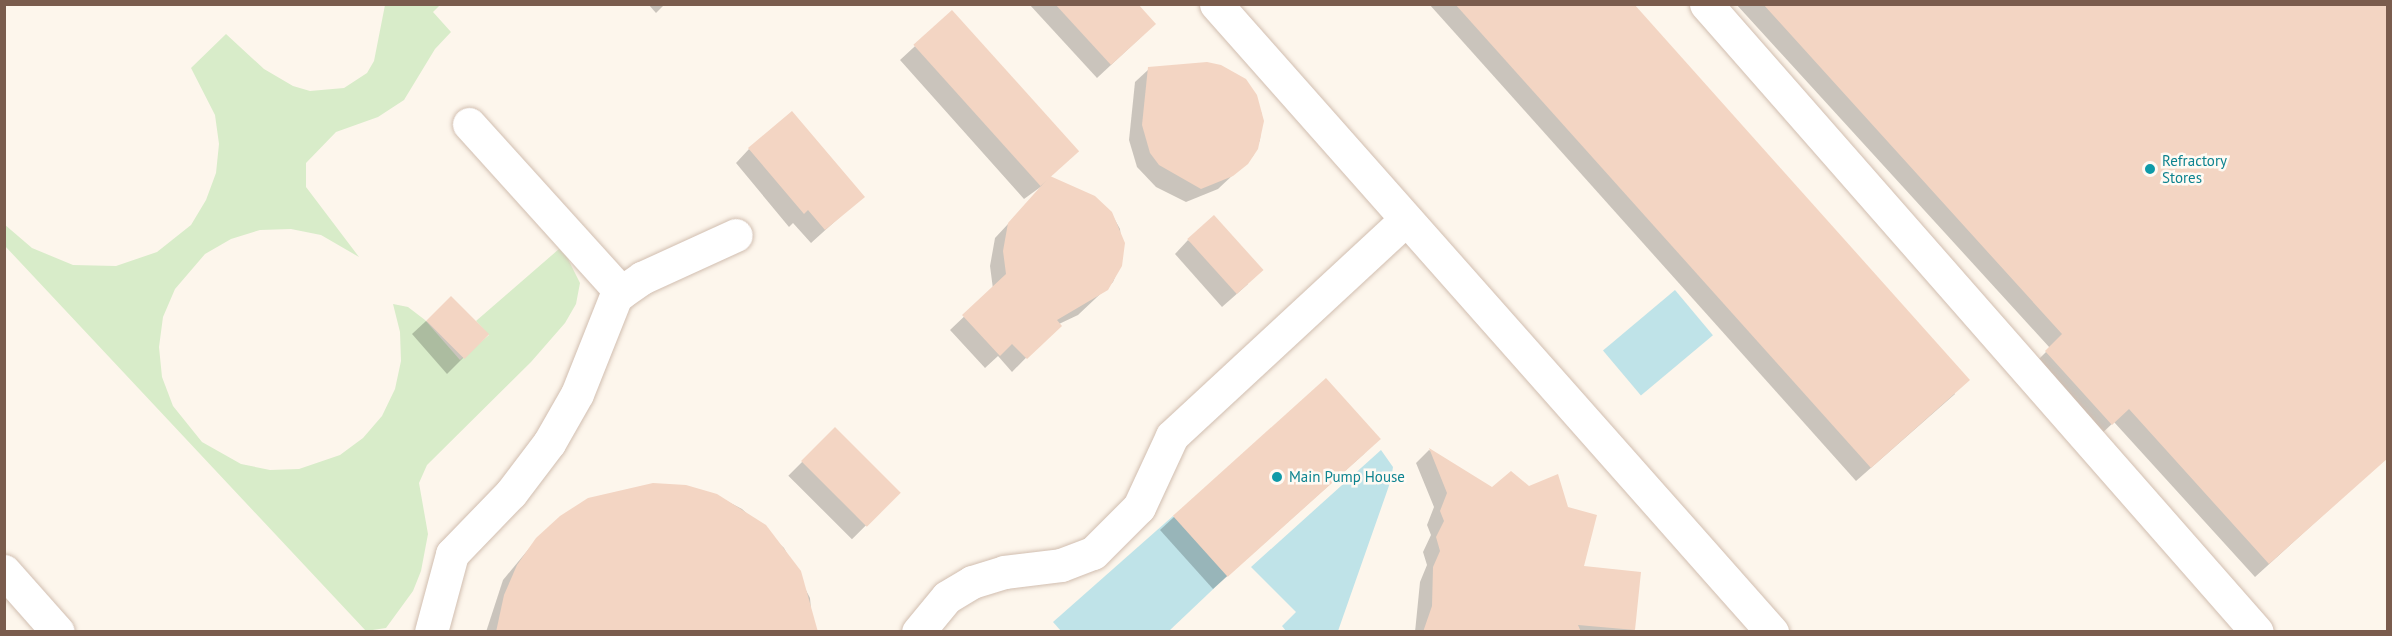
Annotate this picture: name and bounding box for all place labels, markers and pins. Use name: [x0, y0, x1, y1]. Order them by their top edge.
place label: Refractory Stores: [2162, 151, 2227, 186]
marker: Refractory Stores: [2143, 162, 2157, 176]
place label: Main Pump House: [1289, 468, 1405, 486]
marker: Main Pump House: [1270, 470, 1284, 484]

